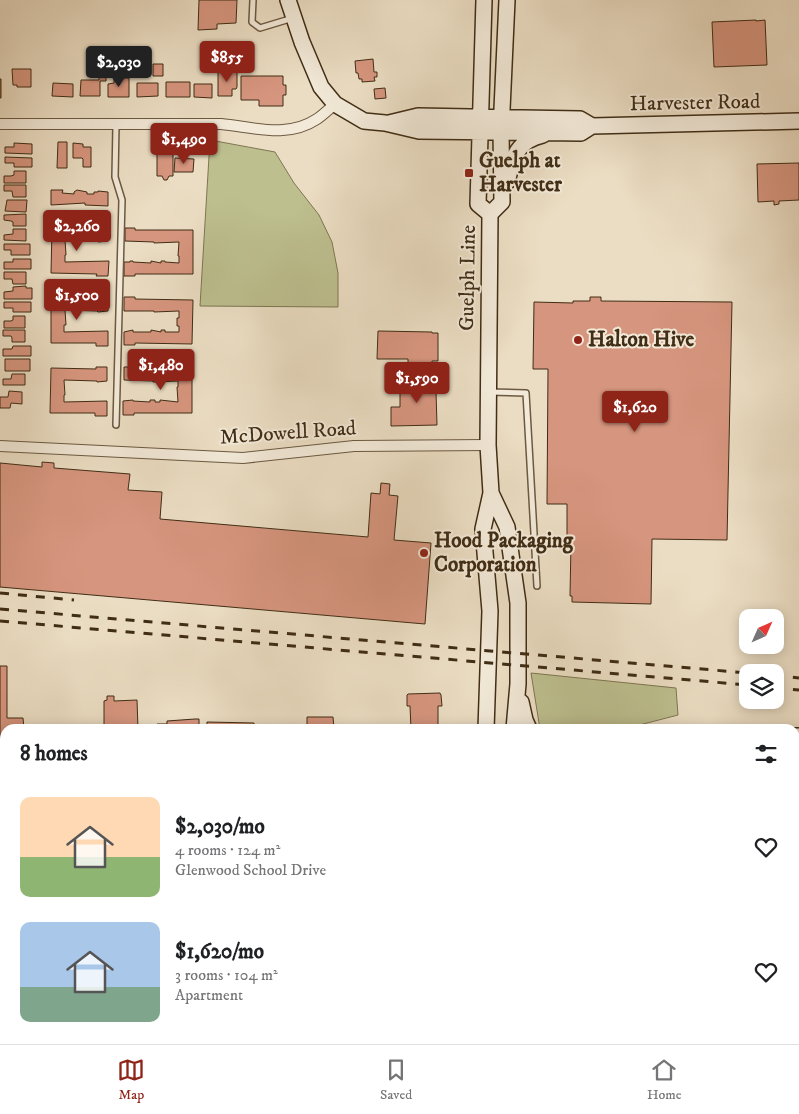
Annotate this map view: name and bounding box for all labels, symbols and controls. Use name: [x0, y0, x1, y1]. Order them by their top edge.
pin: $855: [197, 41, 257, 83]
pin: $2,030: [78, 46, 160, 88]
text: $855: [211, 47, 243, 67]
text: $2,030: [97, 52, 141, 72]
street label: Harvester Road: [629, 89, 761, 117]
pin: $1,490: [143, 122, 225, 165]
text: $1,490: [161, 129, 207, 149]
place label: Guelph at Harvester: [479, 148, 563, 198]
marker: Guelph at Harvester: [463, 167, 475, 179]
pin: $2,260: [36, 210, 118, 252]
text: $2,260: [54, 216, 100, 236]
street label: Guelph Line: [454, 225, 482, 331]
pin: $1,500: [36, 278, 118, 321]
text: $1,500: [55, 285, 99, 305]
place label: Halton Hive: [588, 327, 694, 353]
marker: Halton Hive: [572, 334, 584, 346]
pin: $1,480: [120, 348, 202, 391]
text: $1,480: [138, 355, 184, 375]
pin: $1,590: [376, 362, 458, 404]
text: $1,590: [395, 368, 439, 388]
pin: $1,620: [594, 390, 676, 433]
text: $1,620: [613, 397, 657, 417]
street label: McDowell Road: [219, 415, 357, 451]
place label: Hood Packaging Corporation: [434, 528, 574, 578]
marker: Hood Packaging Corporation: [418, 547, 430, 559]
north arrow: [739, 609, 784, 654]
map controls: [739, 609, 784, 709]
button: layers: [739, 664, 784, 709]
icon: filters: [752, 740, 780, 768]
text: 8 homes: [20, 741, 88, 767]
text: $2,030/mo: [175, 814, 265, 840]
icon: home: [60, 817, 120, 877]
icon: heart: [752, 833, 780, 861]
text: 4 rooms · 124 m²: [175, 840, 280, 860]
text: Glenwood School Drive: [175, 860, 326, 880]
text: $1,620/mo: [175, 939, 264, 965]
icon: home: [60, 942, 120, 1002]
icon: heart: [752, 958, 780, 986]
text: 3 rooms · 104 m²: [175, 965, 278, 985]
text: Apartment: [175, 985, 243, 1005]
tab: Map: [117, 1056, 145, 1104]
tab: Saved: [380, 1056, 412, 1104]
tab: Home: [647, 1056, 682, 1104]

